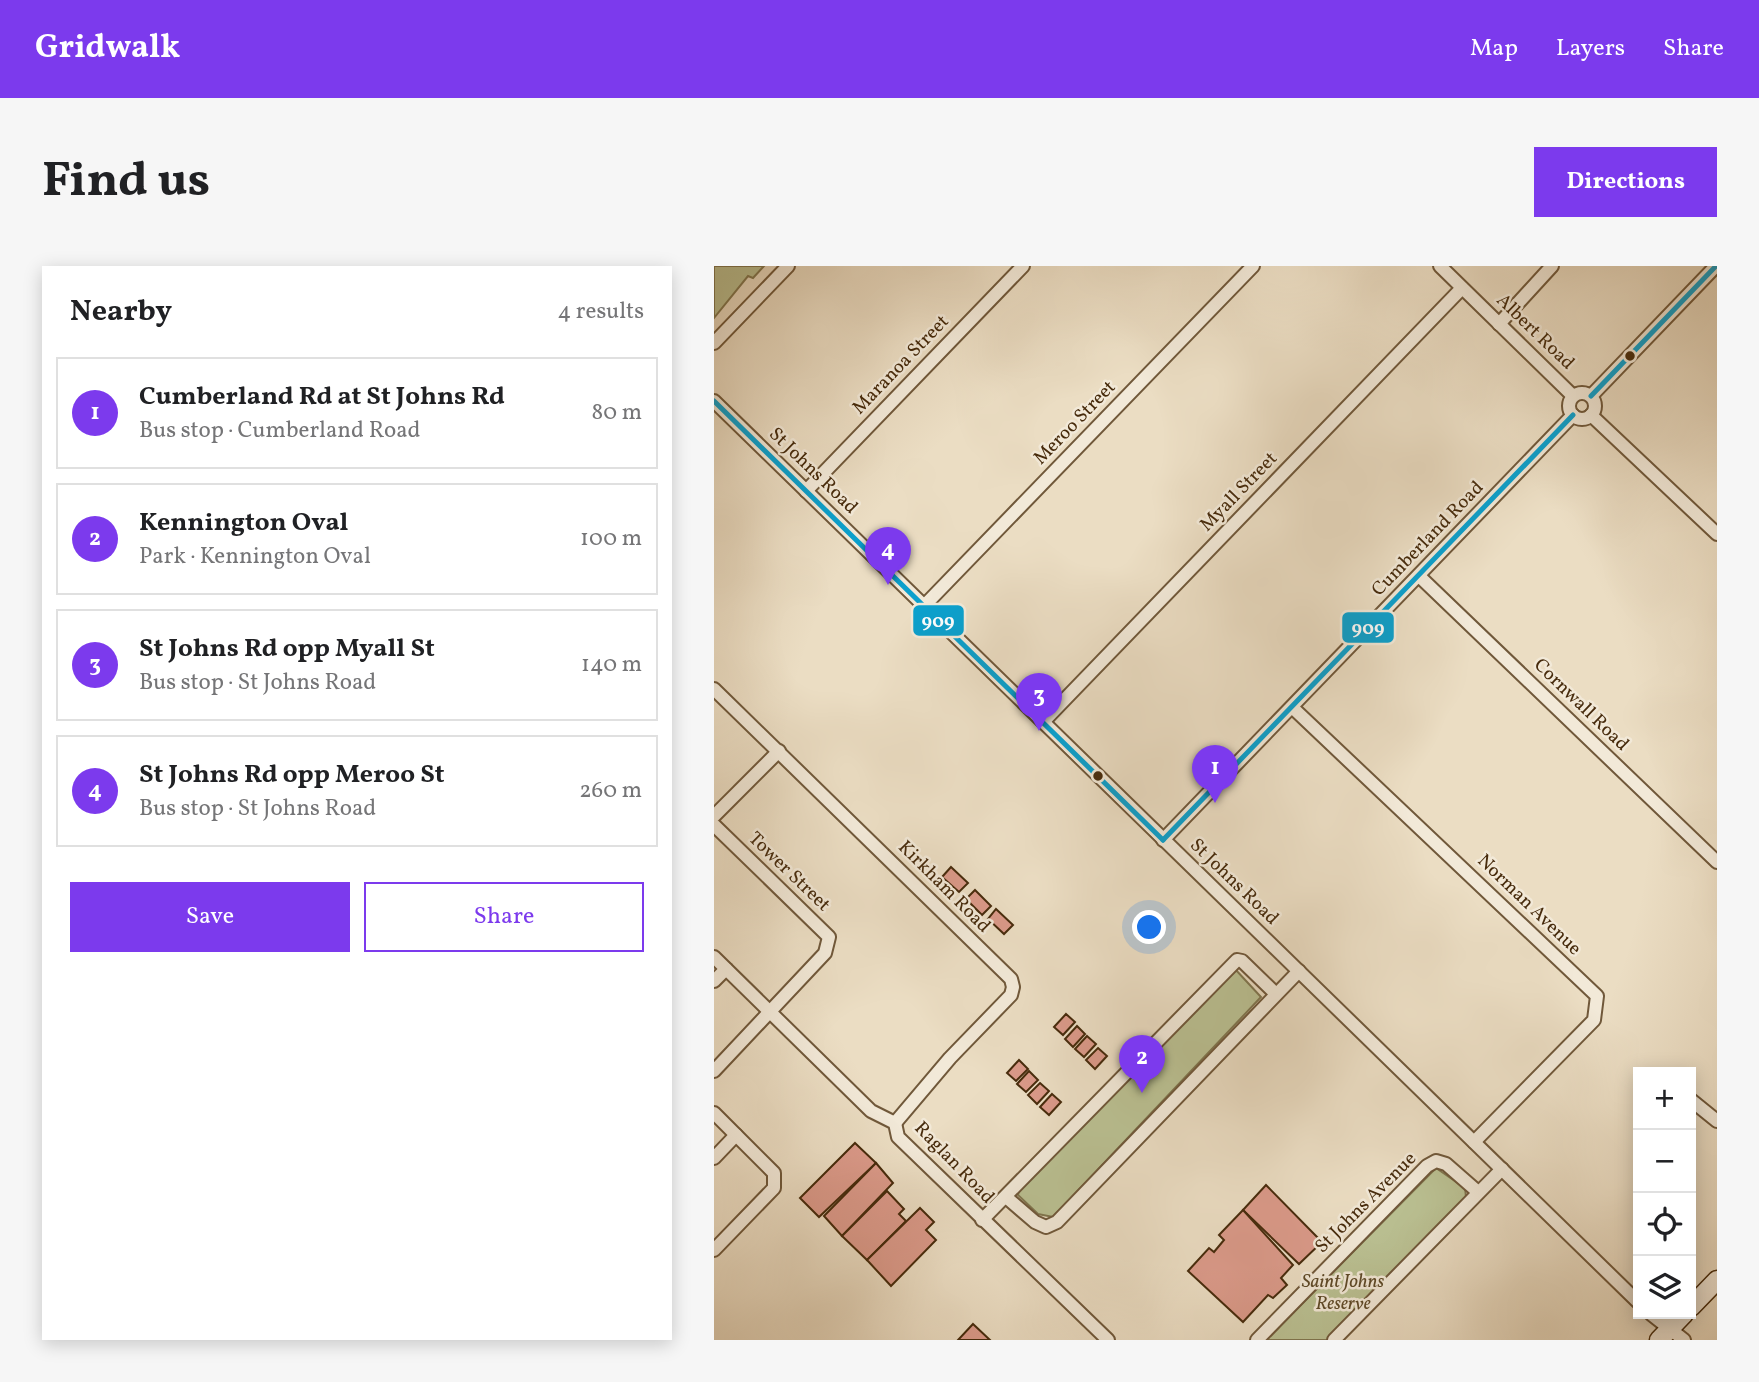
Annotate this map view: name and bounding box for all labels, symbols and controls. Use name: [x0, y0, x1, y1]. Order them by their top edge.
text: Gridwalk: [35, 26, 180, 72]
text: Map: [1470, 32, 1518, 66]
text: Layers: [1556, 32, 1625, 66]
text: Share: [1663, 32, 1724, 66]
button: Directions: [1534, 147, 1717, 217]
text: Find us: [42, 148, 210, 217]
street label: Albert Road: [1490, 288, 1580, 376]
text: Nearby: [70, 291, 172, 333]
text: 4 results: [558, 296, 644, 328]
street label: Maranoa Street: [847, 309, 955, 420]
unlabelled marker: [1623, 349, 1637, 363]
street label: Meroo Street: [1028, 375, 1122, 471]
text: Cumberland Rd at St Johns Rd: [139, 379, 505, 415]
text: 1: [90, 397, 100, 429]
text: 80 m: [592, 397, 642, 429]
text: Bus stop · Cumberland Road: [139, 415, 421, 447]
street label: St Johns Road: [763, 422, 863, 520]
street label: Myall Street: [1194, 446, 1284, 538]
street label: Cumberland Road: [1366, 476, 1490, 602]
text: Kennington Oval: [139, 505, 348, 541]
text: 2: [89, 523, 101, 555]
text: 100 m: [580, 523, 642, 555]
pin: 4: [865, 527, 911, 585]
text: Park · Kennington Oval: [139, 541, 371, 573]
line badge: 909: [912, 604, 965, 637]
text: 909: [922, 609, 954, 635]
line badge: 909: [1341, 611, 1395, 644]
text: 909: [1352, 616, 1384, 642]
text: St Johns Rd opp Myall St: [139, 631, 435, 667]
text: 3: [89, 649, 101, 681]
text: 140 m: [581, 649, 642, 681]
street label: Cornwall Road: [1528, 653, 1634, 757]
text: Bus stop · St Johns Road: [139, 667, 376, 699]
pin: 3: [1016, 673, 1062, 731]
pin: 1: [1192, 745, 1238, 803]
text: St Johns Rd opp Meroo St: [139, 757, 445, 793]
unlabelled marker: [1091, 769, 1105, 783]
text: 4: [88, 775, 102, 807]
text: 260 m: [579, 775, 642, 807]
text: Bus stop · St Johns Road: [139, 793, 376, 825]
street label: Tower Street: [742, 826, 836, 918]
street label: St Johns Road: [1184, 833, 1284, 931]
street label: Kirkham Road: [892, 835, 996, 939]
street label: Norman Avenue: [1471, 848, 1587, 962]
button: Save: [70, 882, 350, 952]
button: Share: [364, 882, 644, 952]
your location: [1132, 910, 1166, 944]
pin: 2: [1119, 1035, 1165, 1093]
map controls: [1633, 1067, 1696, 1319]
button: +: [1633, 1067, 1696, 1130]
street label: Raglan Road: [908, 1116, 1000, 1210]
button: −: [1633, 1130, 1696, 1193]
street label: St Johns Avenue: [1309, 1146, 1423, 1260]
button: locate: [1633, 1193, 1696, 1256]
button: layers: [1633, 1256, 1696, 1319]
park label: Saint Johns Reserve: [1302, 1269, 1384, 1317]

